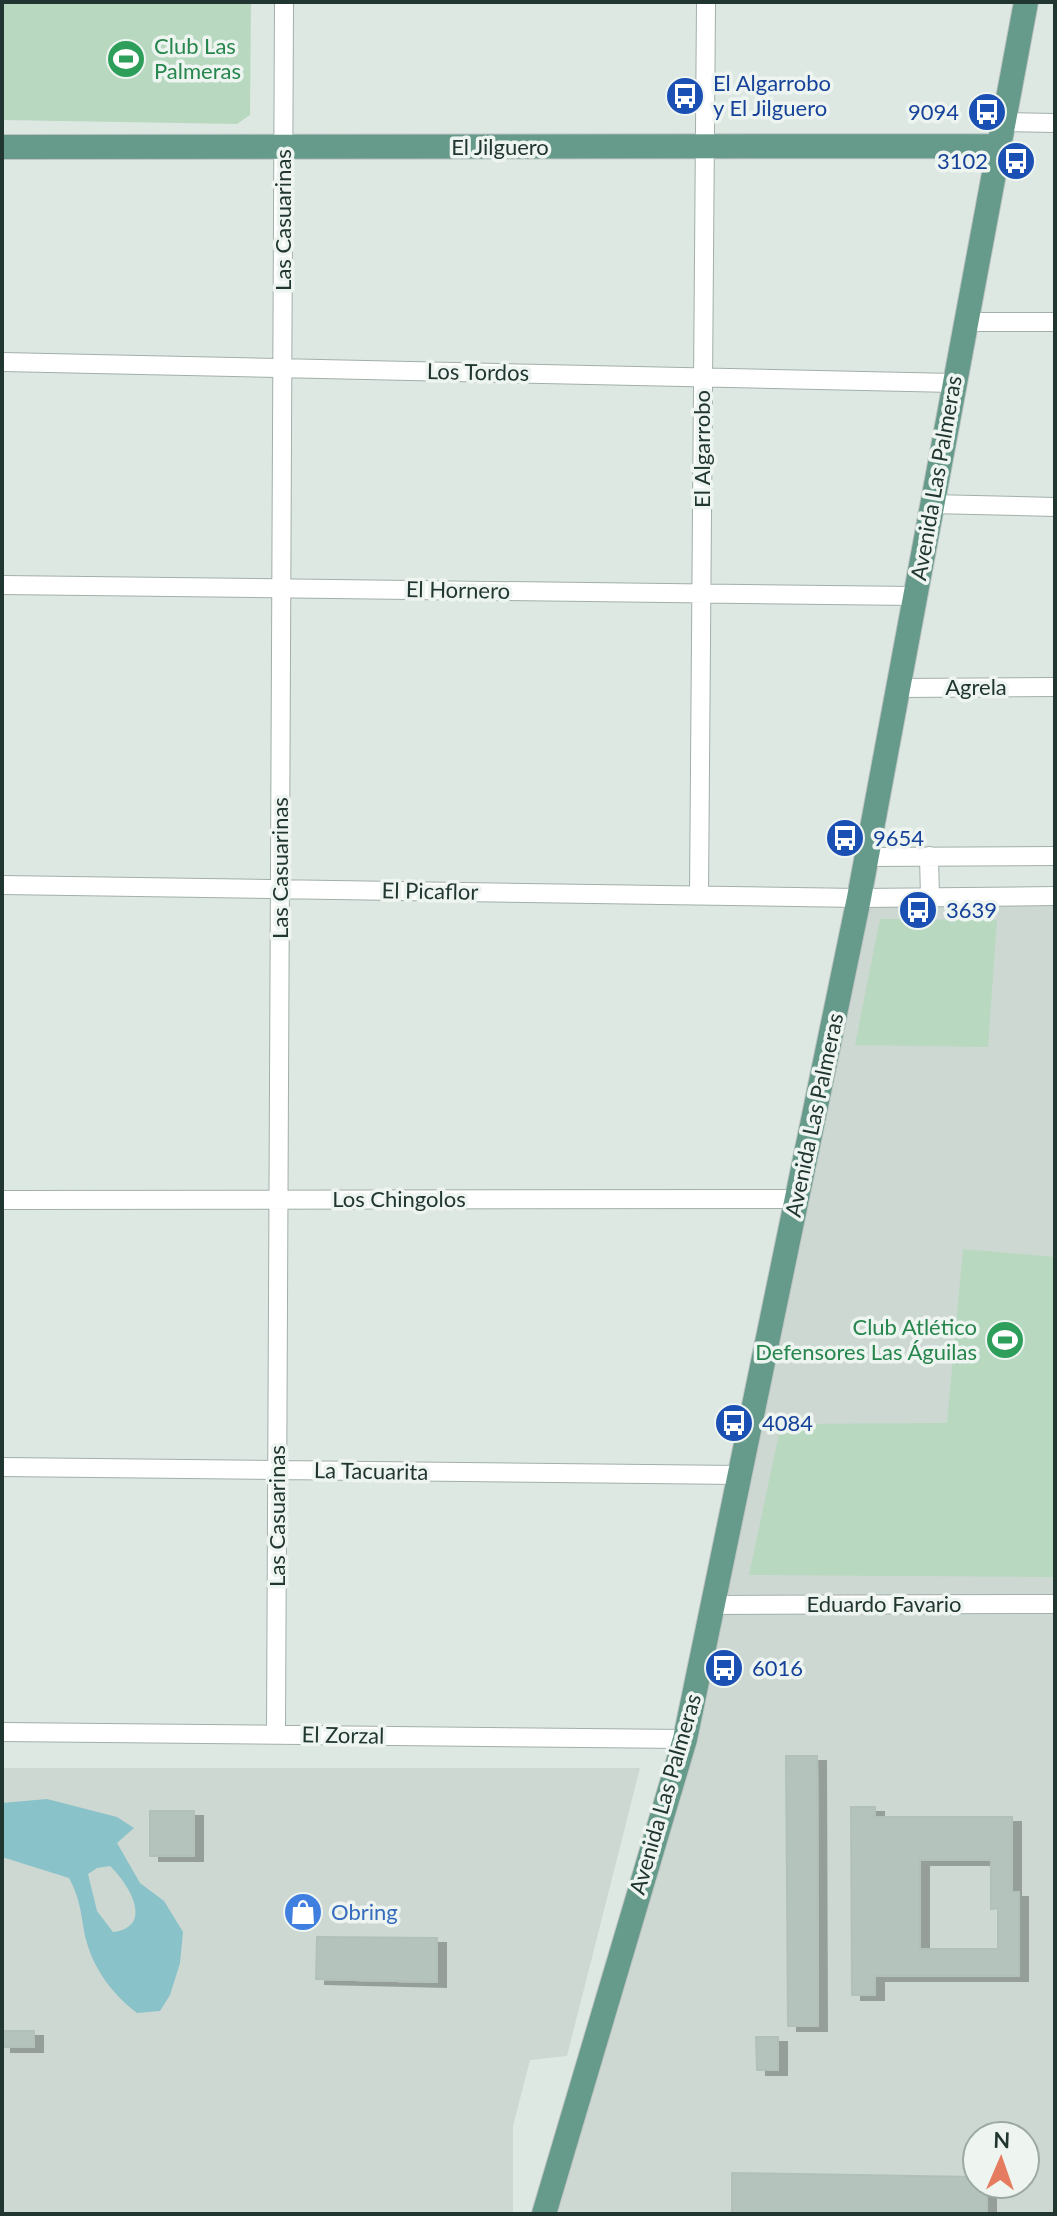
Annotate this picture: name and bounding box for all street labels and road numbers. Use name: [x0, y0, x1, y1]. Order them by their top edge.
street label: El Jilguero: [451, 133, 549, 160]
street label: Las Casuarinas: [269, 149, 296, 291]
street label: Los Tordos: [427, 357, 529, 386]
street label: Avenida Las Palmeras: [904, 373, 967, 582]
street label: El Algarrobo: [688, 390, 715, 508]
street label: El Hornero: [406, 575, 510, 604]
street label: Agrela: [945, 673, 1007, 700]
street label: Las Casuarinas: [266, 797, 293, 939]
street label: El Picaflor: [381, 876, 479, 905]
street label: Avenida Las Palmeras: [779, 1011, 848, 1219]
street label: Los Chingolos: [332, 1185, 466, 1212]
street label: Las Casuarinas: [263, 1445, 290, 1587]
street label: La Tacuarita: [314, 1456, 428, 1485]
street label: Eduardo Favario: [806, 1590, 962, 1617]
street label: Avenida Las Palmeras: [623, 1690, 706, 1897]
street label: El Zorzal: [301, 1720, 385, 1749]

